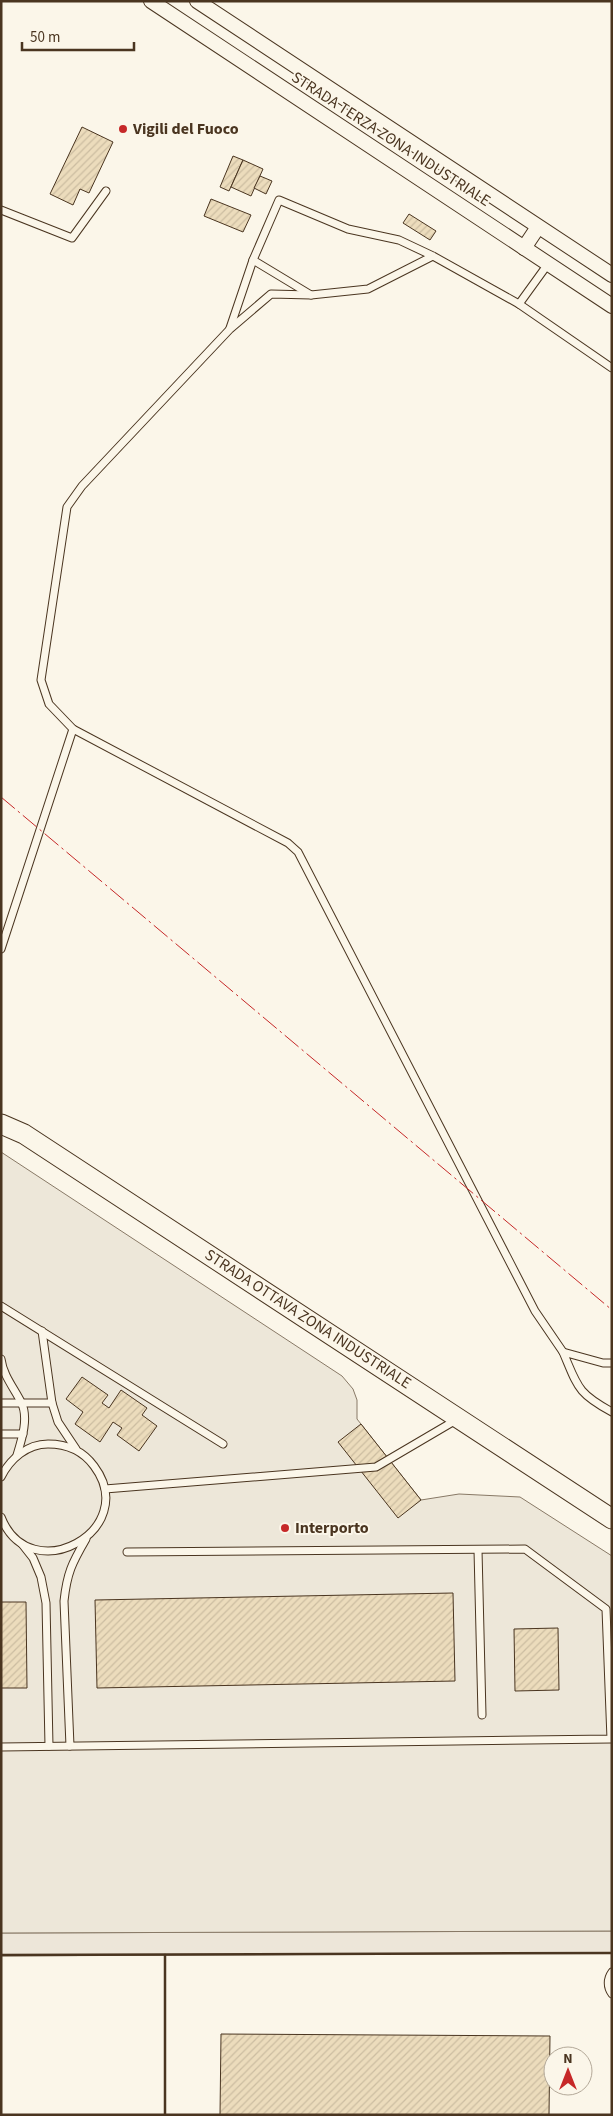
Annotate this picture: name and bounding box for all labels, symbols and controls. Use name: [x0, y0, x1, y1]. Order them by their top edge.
scale bar: [22, 20, 135, 52]
text: 50 m: [30, 27, 60, 48]
street label: STRADA TERZA ZONA INDUSTRIALE: [287, 66, 495, 212]
place label: Vigili del Fuoco: [132, 118, 239, 140]
marker: Vigili del Fuoco: [117, 123, 129, 135]
street label: STRADA OTTAVA ZONA INDUSTRIALE: [201, 1244, 415, 1394]
place label: Interporto: [295, 1517, 369, 1539]
marker: Interporto: [279, 1522, 291, 1534]
north arrow: [543, 2046, 593, 2096]
text: N: [563, 2049, 573, 2069]

